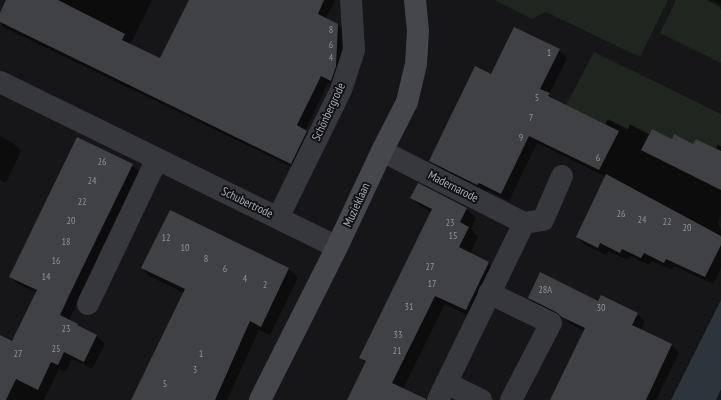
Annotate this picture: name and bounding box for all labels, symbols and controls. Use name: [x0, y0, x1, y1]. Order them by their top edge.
house number: 8: [329, 24, 333, 36]
house number: 6: [329, 39, 333, 51]
house number: 1: [547, 47, 551, 59]
house number: 4: [329, 52, 333, 64]
street label: Schönbergrode: [309, 81, 349, 143]
house number: 5: [535, 92, 539, 104]
house number: 7: [529, 112, 533, 124]
house number: 9: [519, 132, 523, 144]
house number: 6: [596, 152, 600, 164]
house number: 26: [98, 156, 106, 168]
street label: Madernarode: [425, 168, 481, 206]
house number: 24: [88, 175, 96, 187]
street label: Muzieklaan: [341, 181, 373, 229]
street label: Schubertrode: [219, 184, 275, 222]
house number: 22: [78, 196, 86, 208]
house number: 26: [617, 208, 625, 220]
house number: 24: [638, 214, 646, 226]
house number: 20: [67, 215, 75, 227]
house number: 22: [663, 216, 671, 228]
house number: 23: [446, 217, 454, 229]
house number: 20: [683, 222, 691, 234]
house number: 15: [449, 230, 457, 242]
house number: 12: [162, 232, 170, 244]
house number: 18: [62, 236, 70, 248]
house number: 10: [181, 242, 189, 254]
house number: 8: [204, 253, 208, 265]
house number: 16: [52, 255, 60, 267]
house number: 27: [426, 261, 434, 273]
house number: 6: [223, 263, 227, 275]
house number: 14: [42, 271, 50, 283]
house number: 4: [243, 273, 247, 285]
house number: 17: [428, 278, 436, 290]
house number: 2: [263, 279, 267, 291]
house number: 28A: [538, 284, 552, 296]
house number: 31: [405, 301, 413, 313]
house number: 30: [597, 302, 605, 314]
house number: 23: [62, 323, 70, 335]
house number: 33: [394, 329, 402, 341]
house number: 25: [52, 343, 60, 355]
house number: 21: [393, 345, 401, 357]
house number: 27: [14, 348, 22, 360]
house number: 1: [199, 348, 203, 360]
house number: 3: [193, 364, 197, 376]
house number: 5: [163, 378, 167, 390]

